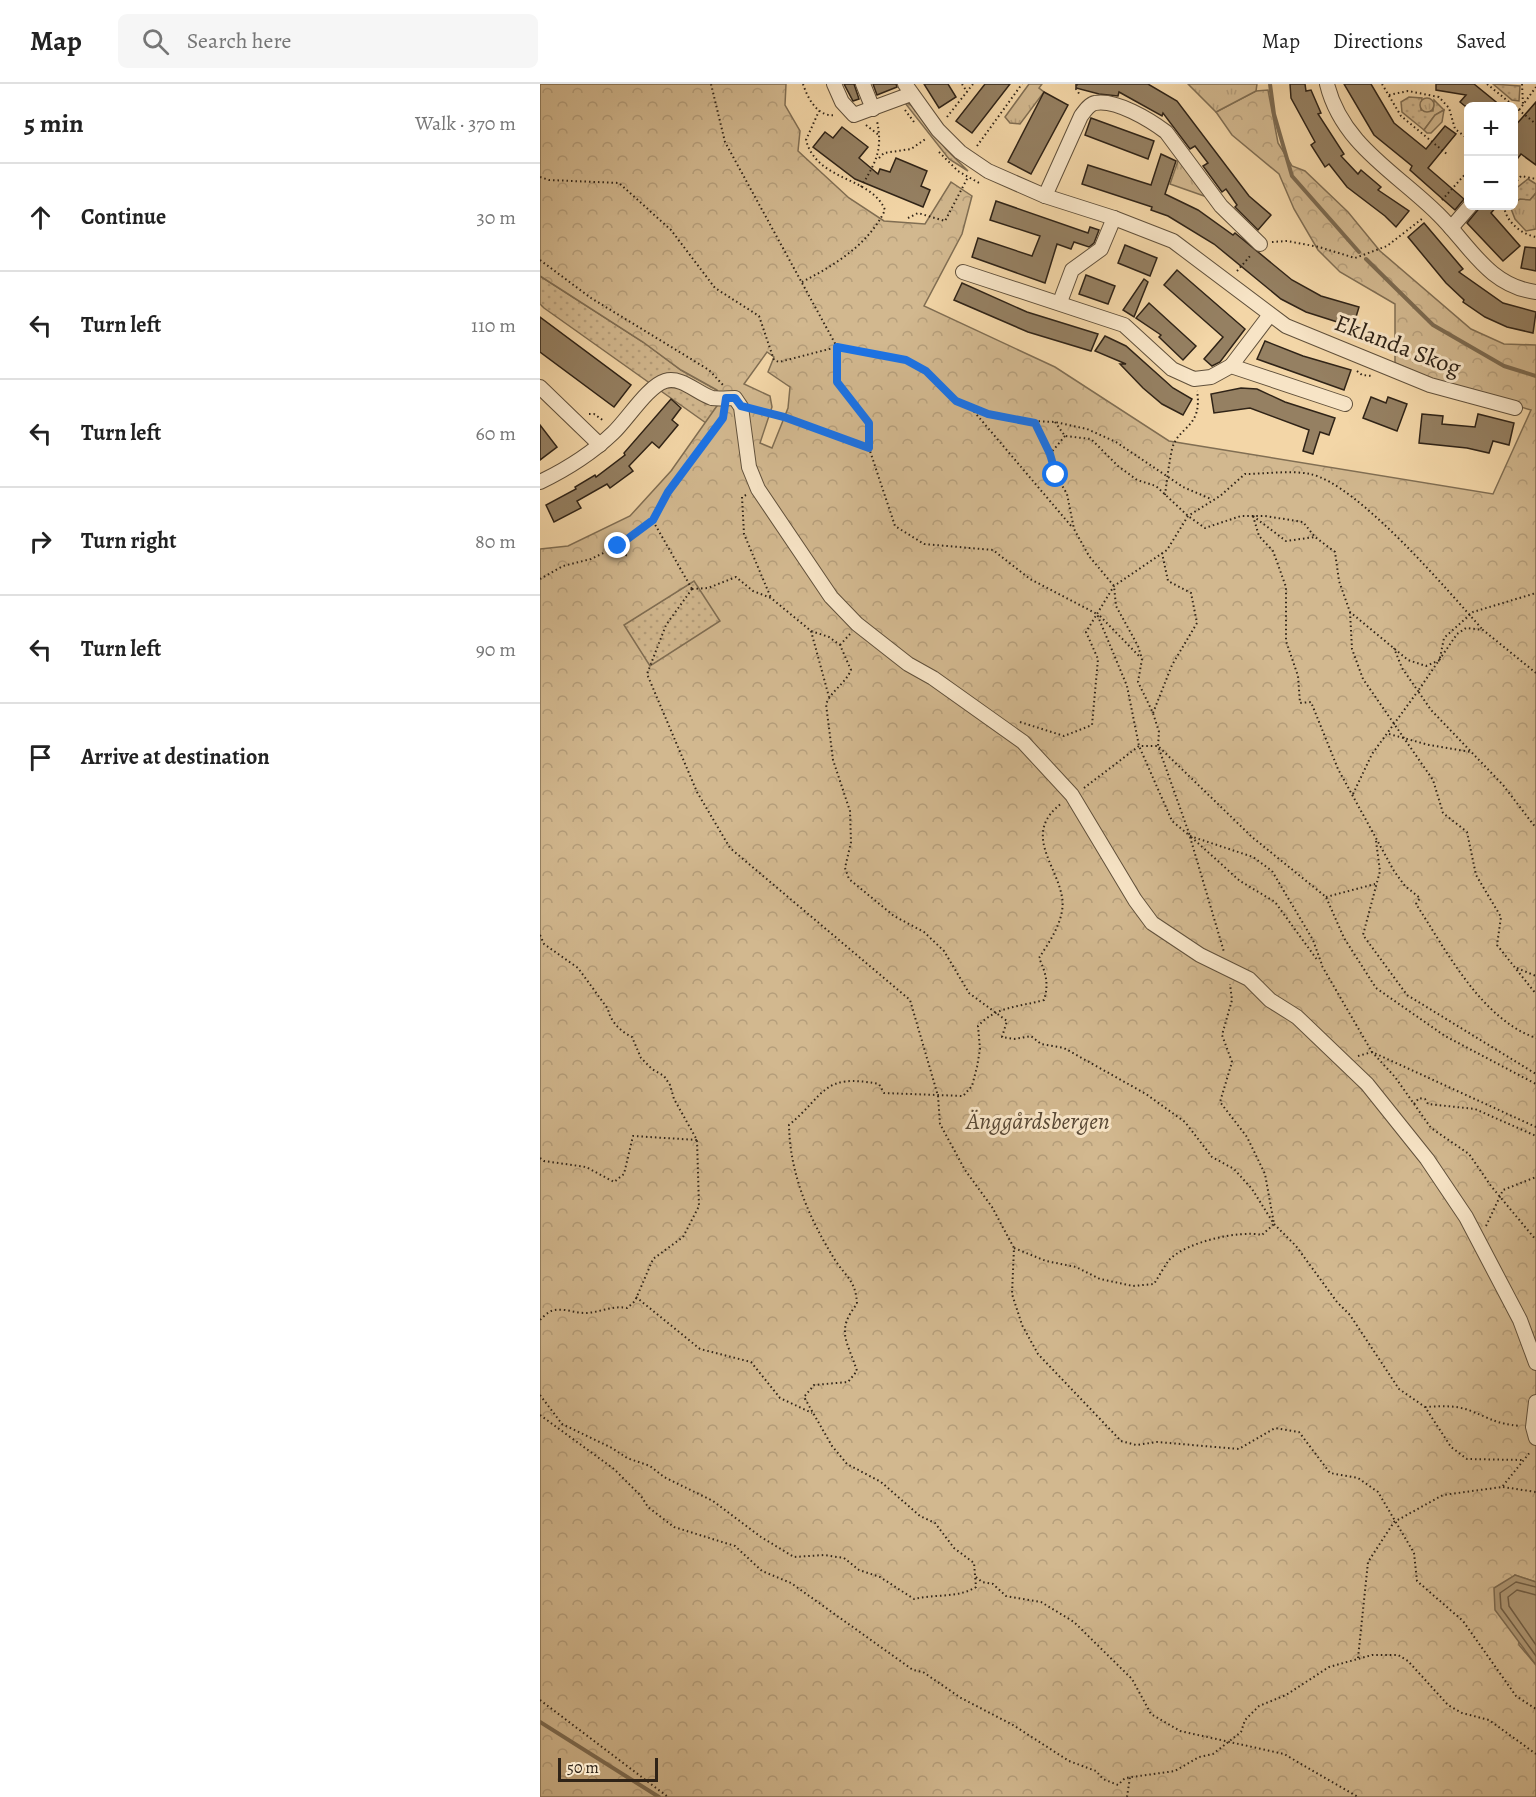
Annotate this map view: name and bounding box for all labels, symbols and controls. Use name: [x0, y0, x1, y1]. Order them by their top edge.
search box: [118, 14, 538, 68]
text: Map: [30, 22, 82, 60]
icon: search: [139, 25, 172, 58]
text: Search here: [187, 26, 291, 56]
text: Map: [1262, 27, 1300, 55]
text: Directions: [1333, 27, 1423, 55]
text: Saved: [1456, 27, 1506, 55]
map controls: [1464, 102, 1518, 210]
button: +: [1464, 102, 1518, 156]
text: 5 min: [24, 106, 84, 141]
text: Walk · 370 m: [415, 110, 516, 137]
button: −: [1464, 156, 1518, 210]
icon: ahead: [24, 201, 57, 234]
text: Continue: [81, 202, 166, 232]
text: 30 m: [476, 204, 516, 231]
street label: Eklanda Skog: [1330, 306, 1466, 384]
icon: left: [24, 309, 57, 342]
text: Turn left: [81, 310, 161, 340]
text: 110 m: [471, 312, 516, 339]
icon: left: [24, 417, 57, 450]
text: Turn left: [81, 418, 161, 448]
text: 60 m: [476, 420, 516, 447]
route start: [1042, 461, 1068, 487]
icon: right: [24, 525, 57, 558]
text: Turn right: [81, 526, 177, 556]
text: 80 m: [475, 528, 516, 555]
route end: [604, 532, 630, 558]
icon: left: [24, 633, 57, 666]
text: Turn left: [81, 634, 161, 664]
text: 90 m: [476, 636, 516, 663]
icon: arrive: [24, 741, 57, 774]
text: Arrive at destination: [81, 742, 270, 772]
park label: Änggårdsbergen: [964, 1105, 1110, 1137]
scale bar: [558, 1755, 658, 1782]
text: 50 m: [567, 1757, 599, 1779]

